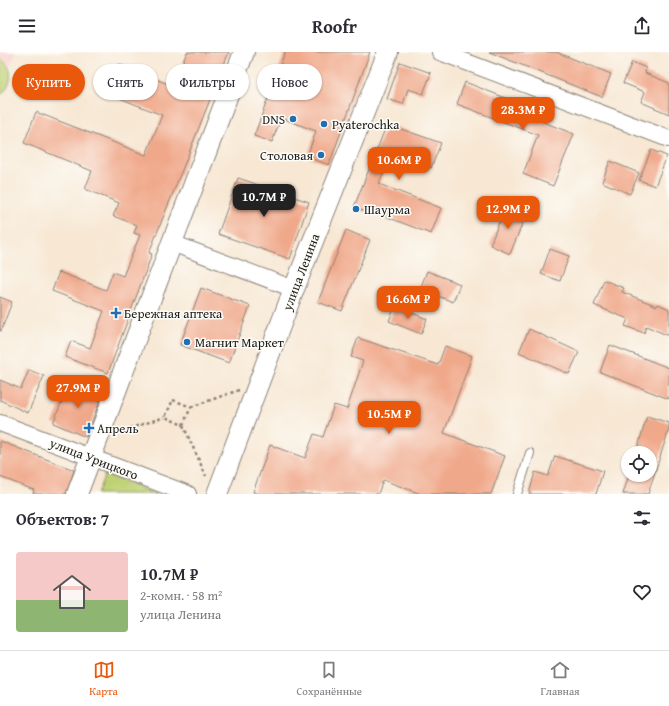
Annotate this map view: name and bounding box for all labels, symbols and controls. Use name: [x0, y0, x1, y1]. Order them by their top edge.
text: Roofr: [312, 13, 357, 40]
icon: menu: [16, 15, 38, 37]
icon: share: [631, 15, 653, 37]
chip: Купить: [12, 64, 85, 100]
chip: Снять: [93, 64, 158, 100]
chip: Фильтры: [166, 64, 249, 100]
chip: Новое: [257, 64, 322, 100]
pin: 28.3M ₽: [486, 97, 560, 131]
text: 28.3M ₽: [501, 100, 545, 119]
place label: DNS: [262, 110, 285, 129]
marker: DNS: [288, 114, 298, 124]
place label: Pyaterochka: [332, 115, 400, 134]
marker: Pyaterochka: [319, 119, 329, 129]
place label: Столовая: [260, 146, 313, 165]
pin: 10.6M ₽: [362, 147, 436, 181]
marker: Столовая: [316, 150, 326, 160]
text: 10.6M ₽: [377, 150, 421, 169]
pin: 10.7M ₽: [227, 184, 301, 218]
text: 10.7M ₽: [242, 187, 286, 206]
pin: 12.9M ₽: [471, 196, 545, 230]
text: 12.9M ₽: [486, 199, 530, 218]
place label: Шаурма: [364, 200, 411, 219]
marker: Шаурма: [351, 204, 361, 214]
street label: улица Ленина: [277, 230, 325, 314]
pin: 16.6M ₽: [371, 286, 445, 320]
text: 16.6M ₽: [386, 289, 430, 308]
place label: Бережная аптека: [124, 304, 223, 323]
marker: Бережная аптека: [111, 308, 121, 318]
place label: Магнит Маркет: [195, 333, 285, 352]
marker: Магнит Маркет: [182, 337, 192, 347]
pin: 27.9M ₽: [41, 375, 115, 409]
text: 27.9M ₽: [56, 378, 100, 397]
pin: 10.5M ₽: [352, 401, 426, 435]
text: 10.5M ₽: [367, 404, 411, 423]
place label: Апрель: [97, 419, 139, 438]
marker: Апрель: [84, 423, 94, 433]
street label: улица Урицкого: [46, 433, 141, 485]
map controls: [621, 446, 657, 482]
button: locate: [621, 446, 657, 482]
text: Объектов: 7: [16, 506, 109, 531]
icon: filters: [631, 507, 653, 529]
text: 10.7M ₽: [140, 561, 198, 586]
icon: home: [48, 568, 96, 616]
icon: heart: [631, 581, 653, 603]
text: 2-комн. · 58 m²: [140, 586, 222, 605]
text: улица Ленина: [140, 605, 221, 624]
tab: Карта: [89, 659, 118, 699]
tab: Сохранённые: [296, 659, 362, 699]
tab: Главная: [541, 659, 580, 699]

